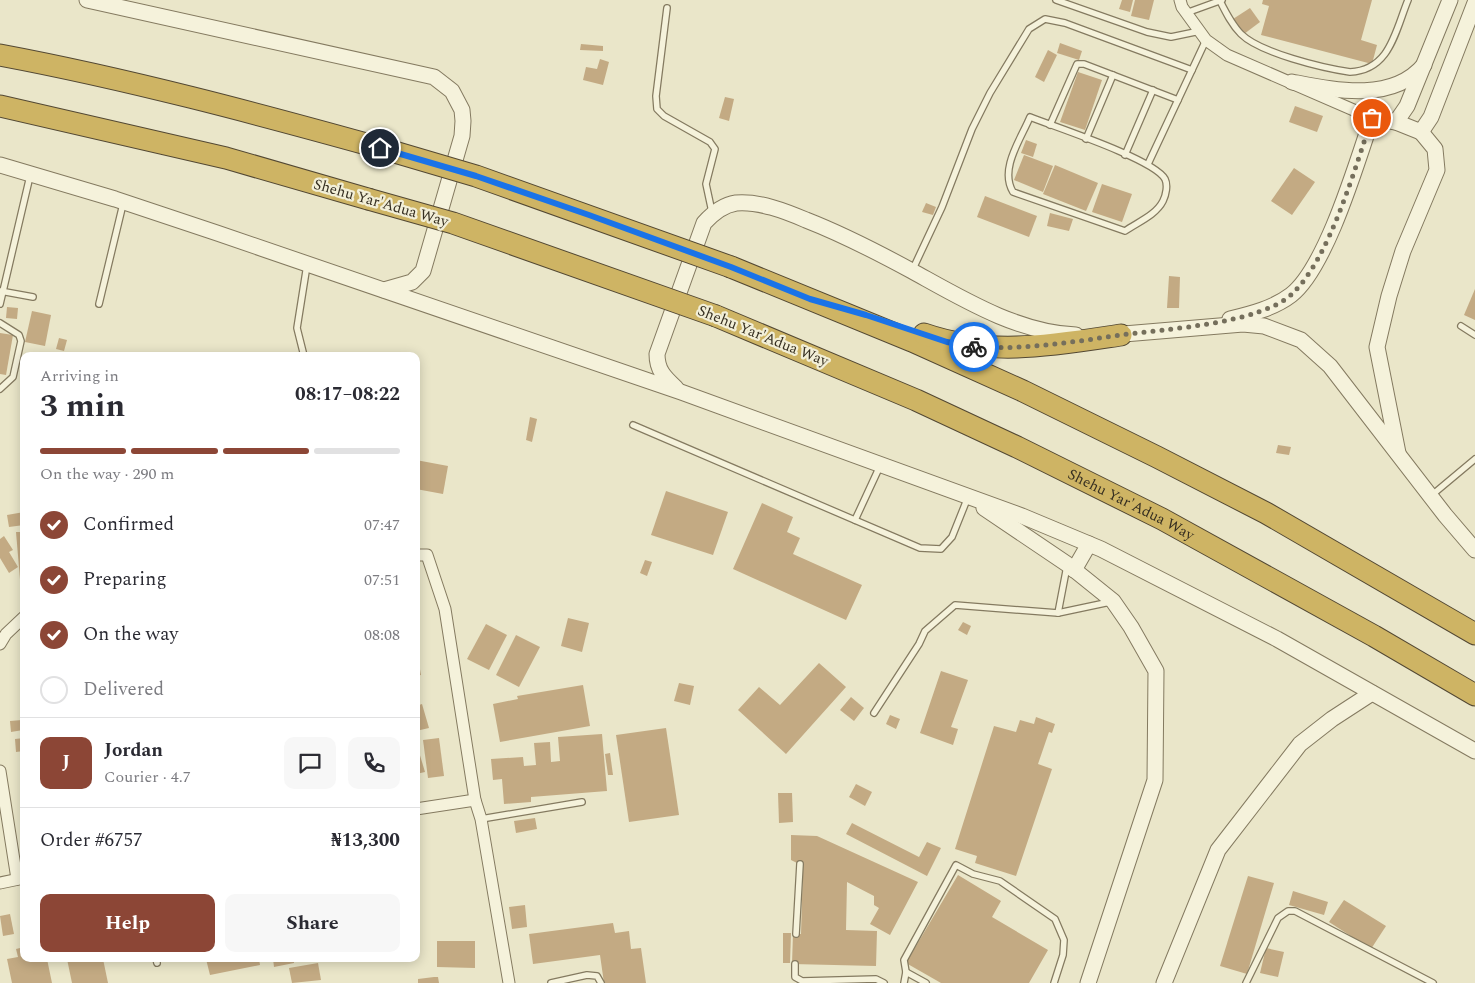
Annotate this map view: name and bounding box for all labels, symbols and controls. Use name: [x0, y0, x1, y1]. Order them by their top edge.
pin: [1351, 97, 1393, 139]
icon: bag: [1358, 104, 1386, 132]
pin: [359, 127, 401, 169]
icon: home: [366, 134, 394, 162]
street label: Shehu Yar'Adua Way: [311, 173, 452, 233]
street label: Shehu Yar'Adua Way: [694, 299, 833, 373]
courier: [949, 322, 999, 372]
icon: bike: [960, 333, 988, 361]
text: Arriving in: [40, 364, 119, 388]
text: 08:17–08:22: [295, 380, 400, 409]
text: 3 min: [40, 382, 125, 431]
text: On the way · 290 m: [40, 462, 174, 486]
street label: Shehu Yar'Adua Way: [1064, 462, 1199, 547]
text: Confirmed: [83, 510, 174, 539]
icon: check: [40, 511, 68, 539]
text: 07:47: [364, 513, 400, 537]
text: Preparing: [83, 565, 167, 594]
icon: check: [40, 566, 68, 594]
text: 07:51: [364, 568, 400, 592]
text: On the way: [83, 620, 179, 649]
icon: check: [40, 621, 68, 649]
text: 08:08: [364, 623, 400, 647]
text: Delivered: [83, 675, 164, 704]
text: Jordan: [104, 736, 163, 765]
button: chat: [284, 737, 336, 789]
button: phone: [348, 737, 400, 789]
text: J: [62, 748, 70, 777]
text: Courier · 4.7: [104, 765, 191, 789]
text: Order #6757: [40, 826, 143, 855]
text: ₦13,300: [331, 826, 400, 855]
button: Help: [40, 894, 215, 952]
button: Share: [225, 894, 400, 952]

